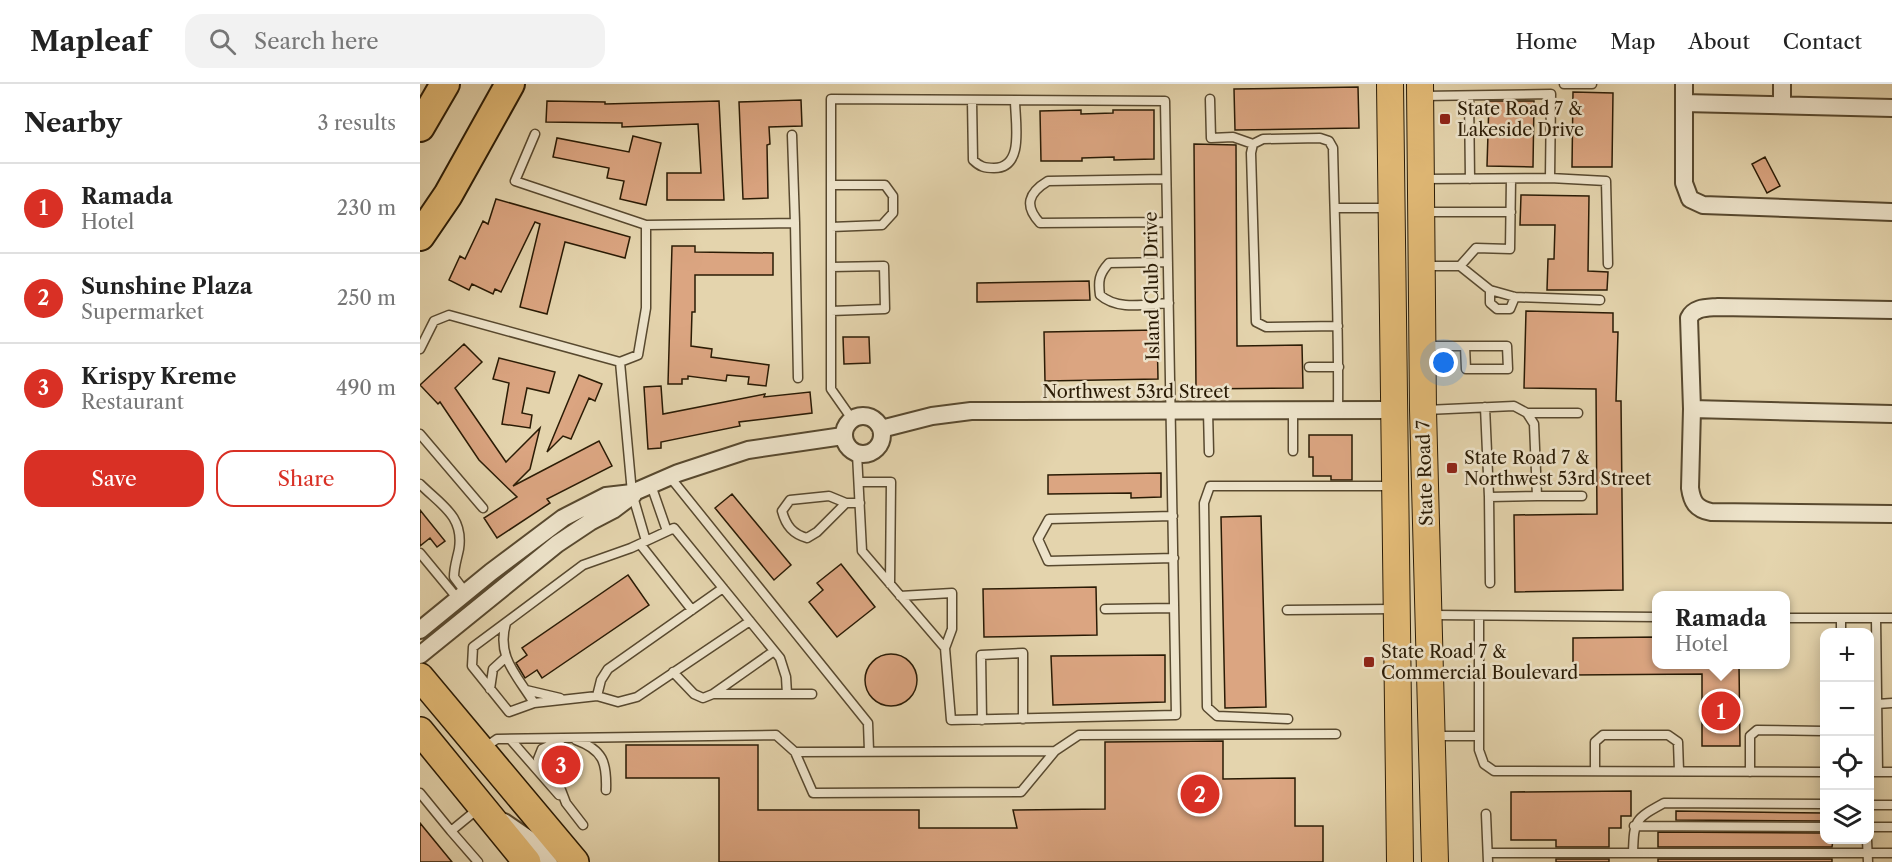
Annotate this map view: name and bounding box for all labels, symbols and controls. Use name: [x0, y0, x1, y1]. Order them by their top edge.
search box: [185, 14, 605, 68]
text: Mapleaf: [30, 24, 149, 58]
icon: search: [206, 25, 239, 58]
text: Search here: [254, 28, 379, 55]
text: Home: [1516, 29, 1577, 54]
text: Map: [1610, 29, 1655, 54]
text: About: [1688, 29, 1750, 54]
text: Contact: [1783, 29, 1862, 54]
place label: State Road 7 & Lakeside Drive: [1457, 98, 1584, 141]
text: Nearby: [24, 107, 122, 139]
text: 3 results: [318, 111, 396, 135]
marker: State Road 7 & Lakeside Drive: [1438, 112, 1452, 126]
text: Ramada: [81, 183, 173, 210]
text: 1: [39, 196, 48, 220]
text: 230 m: [337, 196, 396, 220]
text: Hotel: [81, 210, 134, 234]
street label: Island Club Drive: [1140, 211, 1164, 361]
text: Sunshine Plaza: [81, 273, 252, 300]
text: 2: [38, 286, 49, 310]
text: 250 m: [337, 286, 396, 310]
text: Supermarket: [81, 300, 204, 324]
your location: [1429, 348, 1458, 377]
text: Krispy Kreme: [81, 363, 236, 390]
text: 3: [38, 376, 49, 400]
text: 490 m: [336, 376, 396, 400]
street label: Northwest 53rd Street: [1042, 381, 1230, 403]
text: Restaurant: [81, 390, 184, 414]
street label: State Road 7: [1412, 419, 1438, 526]
place label: State Road 7 & Northwest 53rd Street: [1464, 447, 1652, 490]
button: Save: [24, 450, 204, 507]
button: Share: [216, 450, 396, 507]
marker: State Road 7 & Northwest 53rd Street: [1445, 461, 1459, 475]
popup: [1652, 591, 1790, 669]
text: Ramada: [1675, 605, 1767, 632]
map controls: [1820, 628, 1874, 844]
button: +: [1820, 628, 1874, 682]
text: Hotel: [1675, 632, 1728, 656]
place label: State Road 7 & Commercial Boulevard: [1381, 641, 1578, 684]
marker: State Road 7 & Commercial Boulevard: [1362, 655, 1376, 669]
button: −: [1820, 682, 1874, 736]
pin: 1: [1702, 688, 1740, 734]
button: locate: [1820, 736, 1874, 790]
pin: 3: [542, 742, 580, 788]
pin: 2: [1180, 772, 1220, 816]
button: layers: [1820, 790, 1874, 844]

